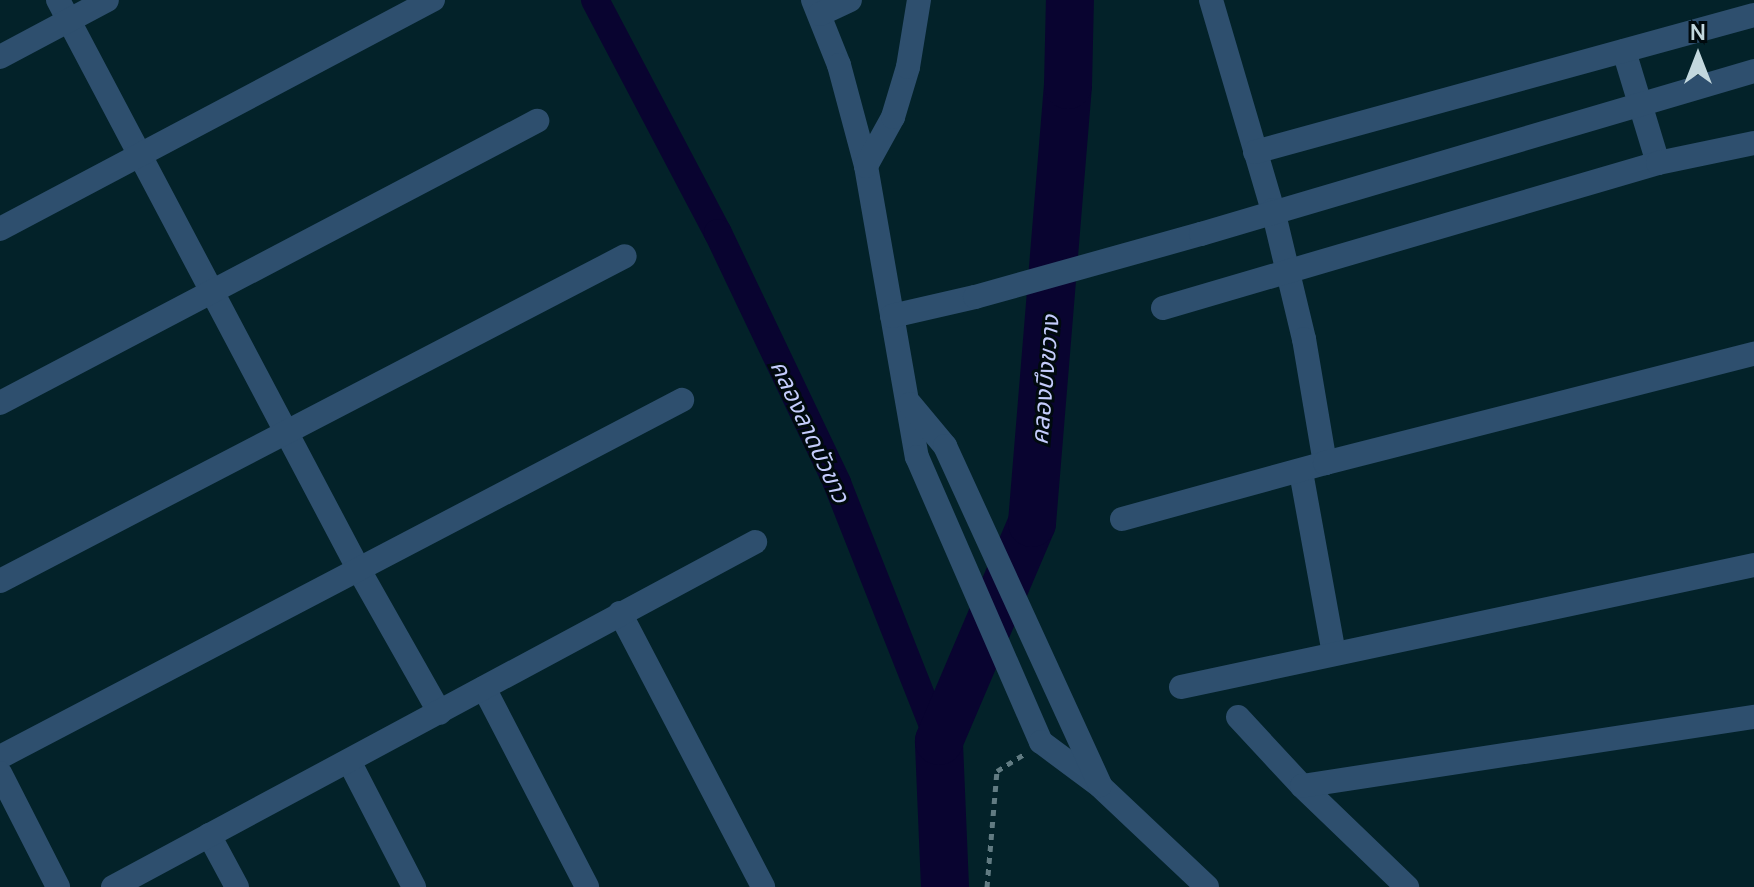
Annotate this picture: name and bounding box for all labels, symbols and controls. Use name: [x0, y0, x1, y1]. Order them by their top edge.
north arrow: [1658, 16, 1738, 96]
text: N: [1690, 17, 1706, 47]
water label: คลองบึงขวาง: [1024, 314, 1064, 446]
water label: คลองลาดบัวขาว: [765, 355, 857, 507]

